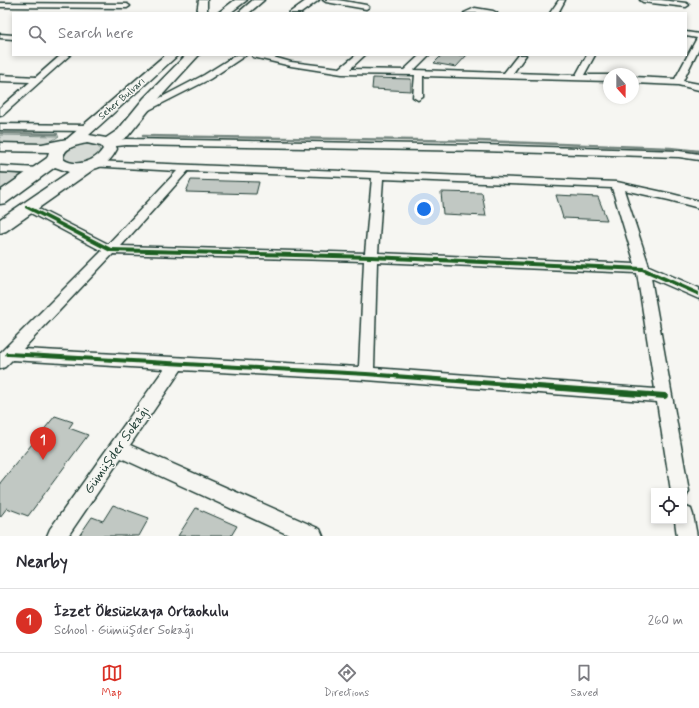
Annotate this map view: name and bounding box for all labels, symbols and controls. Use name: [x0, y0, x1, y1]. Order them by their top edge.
search box: [12, 12, 687, 56]
icon: search: [26, 23, 48, 45]
text: Search here: [58, 24, 134, 44]
north arrow: [603, 68, 639, 104]
street label: Seher Bulvarı: [96, 75, 148, 123]
your location: [414, 199, 434, 219]
street label: Gümüşder Sokağı: [80, 402, 154, 498]
pin: 1: [30, 427, 56, 460]
map controls: [651, 488, 687, 524]
button: locate: [651, 488, 687, 524]
text: Nearby: [16, 551, 68, 573]
text: İzzet Öksüzkaya Ortaokulu: [54, 602, 228, 622]
text: 1: [26, 612, 32, 629]
text: 260 m: [648, 612, 683, 629]
text: School · Gümüşder Sokağı: [54, 622, 194, 639]
tab: Map: [101, 662, 123, 700]
tab: Directions: [324, 662, 369, 700]
tab: Saved: [571, 662, 598, 700]

